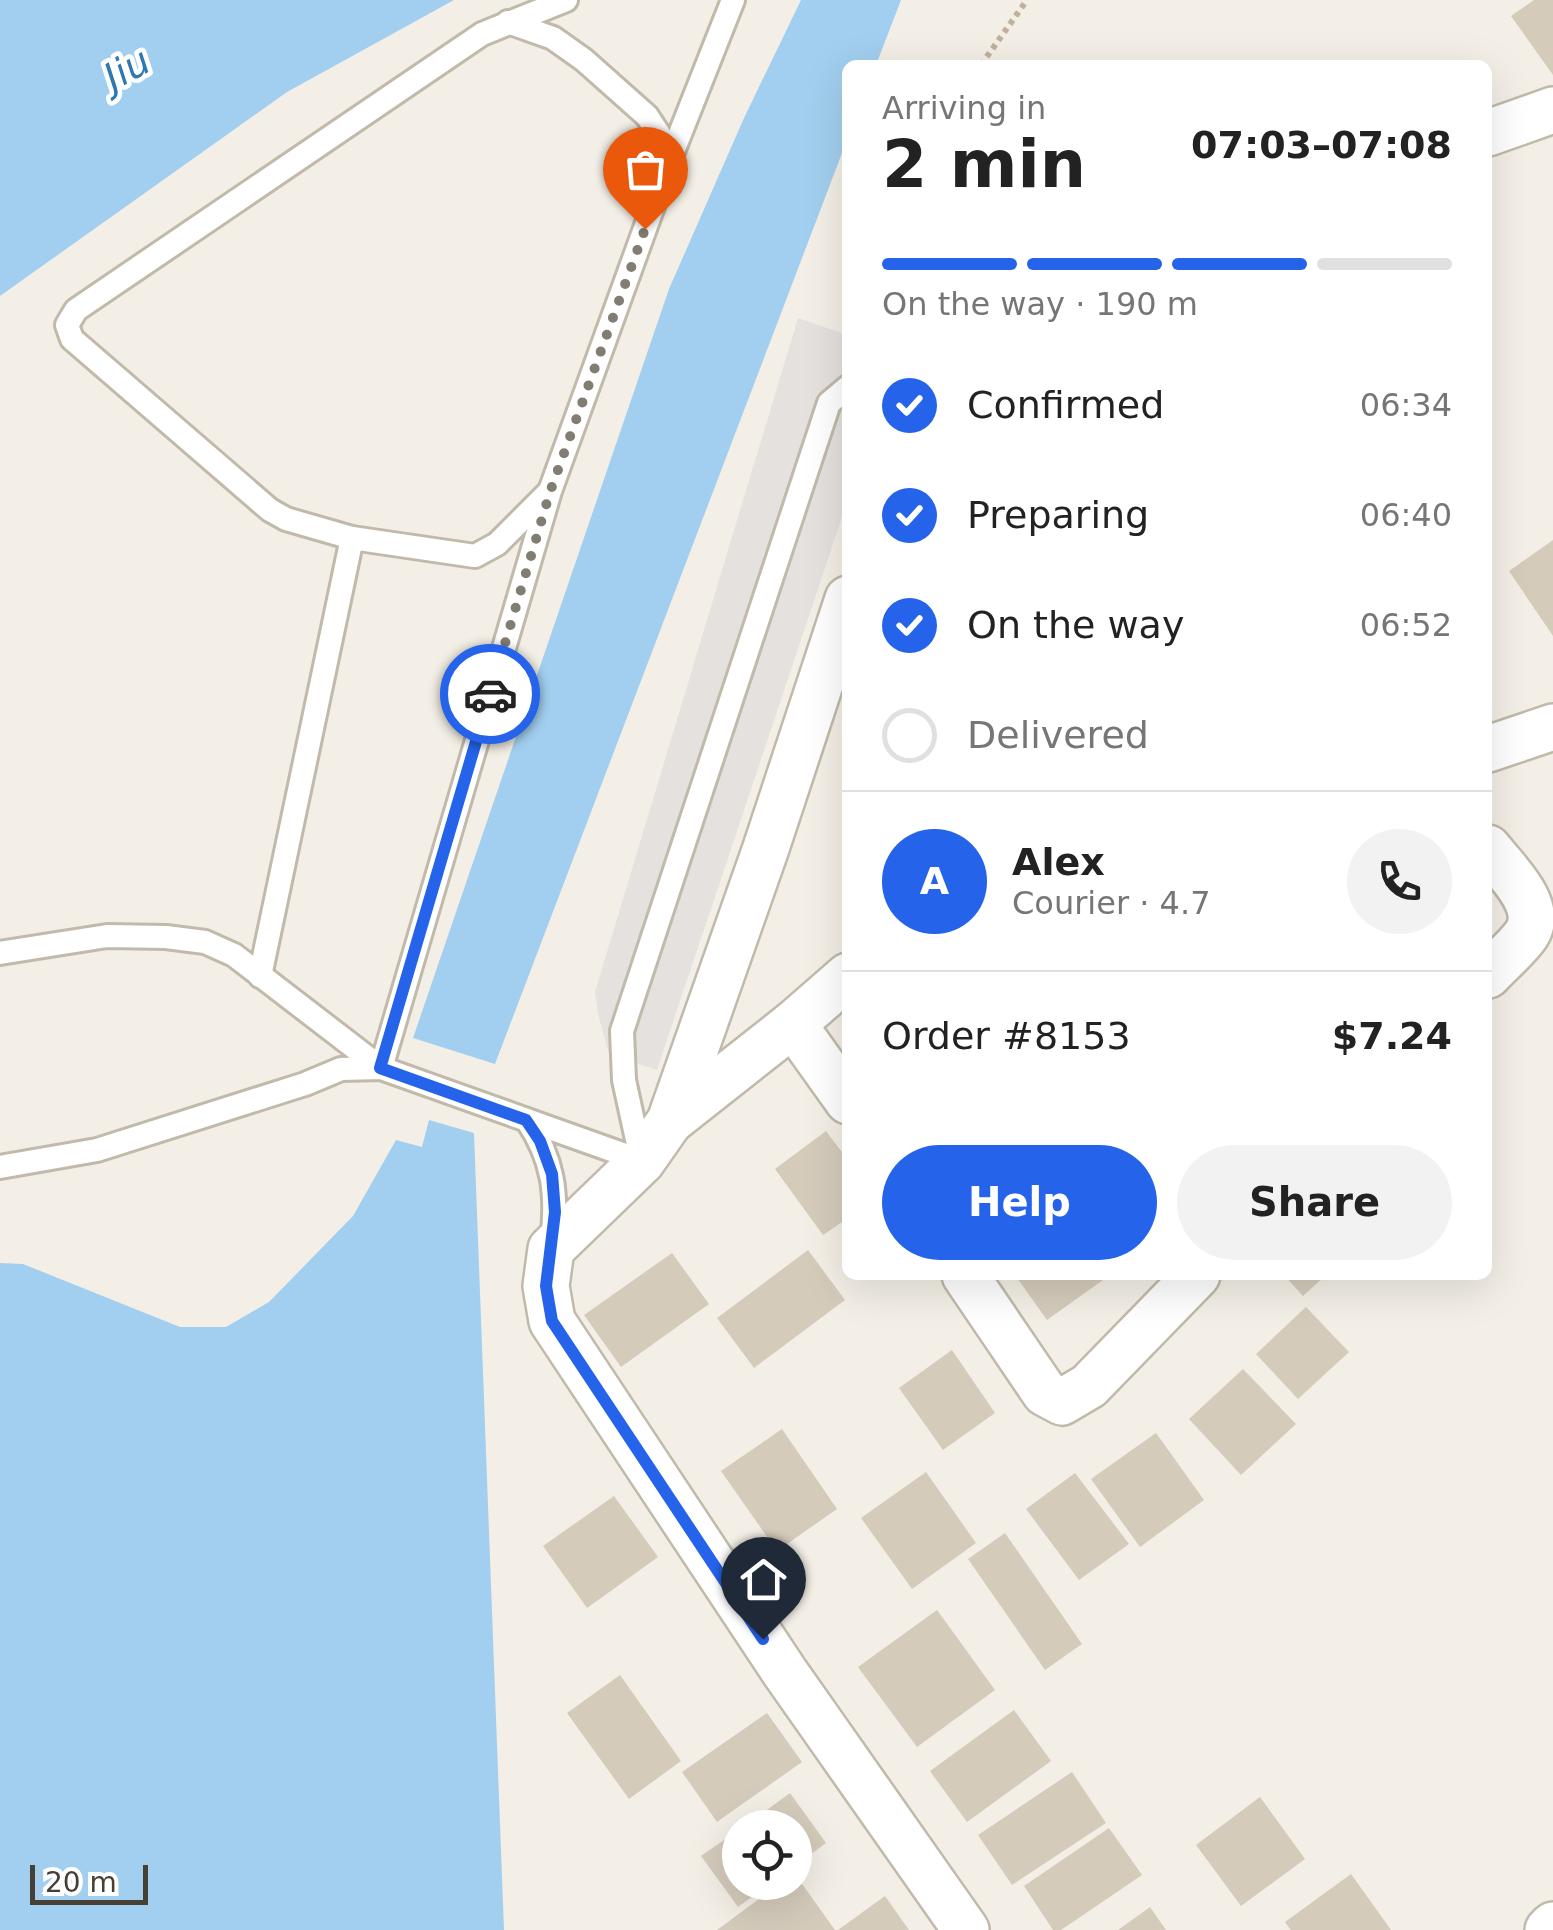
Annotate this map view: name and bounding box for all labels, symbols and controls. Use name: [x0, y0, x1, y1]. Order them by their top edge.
water label: Jiu: [90, 39, 158, 103]
text: Arriving in: [882, 89, 1046, 127]
text: 07:03–07:08: [1191, 123, 1452, 167]
pin: [603, 127, 688, 230]
text: 2 min: [882, 127, 1086, 202]
icon: bag: [618, 142, 673, 197]
text: On the way · 190 m: [882, 285, 1198, 323]
icon: check: [882, 378, 937, 433]
text: Confirmed: [967, 383, 1164, 427]
text: 06:34: [1360, 386, 1452, 424]
icon: check: [882, 488, 937, 543]
text: Preparing: [967, 493, 1149, 537]
text: 06:40: [1360, 496, 1452, 534]
icon: check: [882, 598, 937, 653]
text: On the way: [967, 603, 1184, 647]
text: 06:52: [1360, 606, 1452, 644]
courier: [440, 644, 540, 744]
icon: car: [463, 667, 518, 722]
text: Delivered: [967, 713, 1149, 757]
button: phone: [1347, 829, 1452, 934]
text: Alex: [1012, 840, 1105, 884]
text: A: [920, 859, 949, 903]
text: Courier · 4.7: [1012, 884, 1211, 922]
text: Order #8153: [882, 1014, 1131, 1058]
text: $7.24: [1332, 1014, 1452, 1058]
button: Help: [882, 1145, 1157, 1260]
button: Share: [1177, 1145, 1452, 1260]
pin: [721, 1537, 806, 1640]
icon: home: [736, 1552, 791, 1607]
map controls: [722, 1810, 812, 1900]
button: locate: [722, 1810, 812, 1900]
scale bar: [30, 1860, 148, 1904]
text: 20 m: [45, 1866, 117, 1899]

